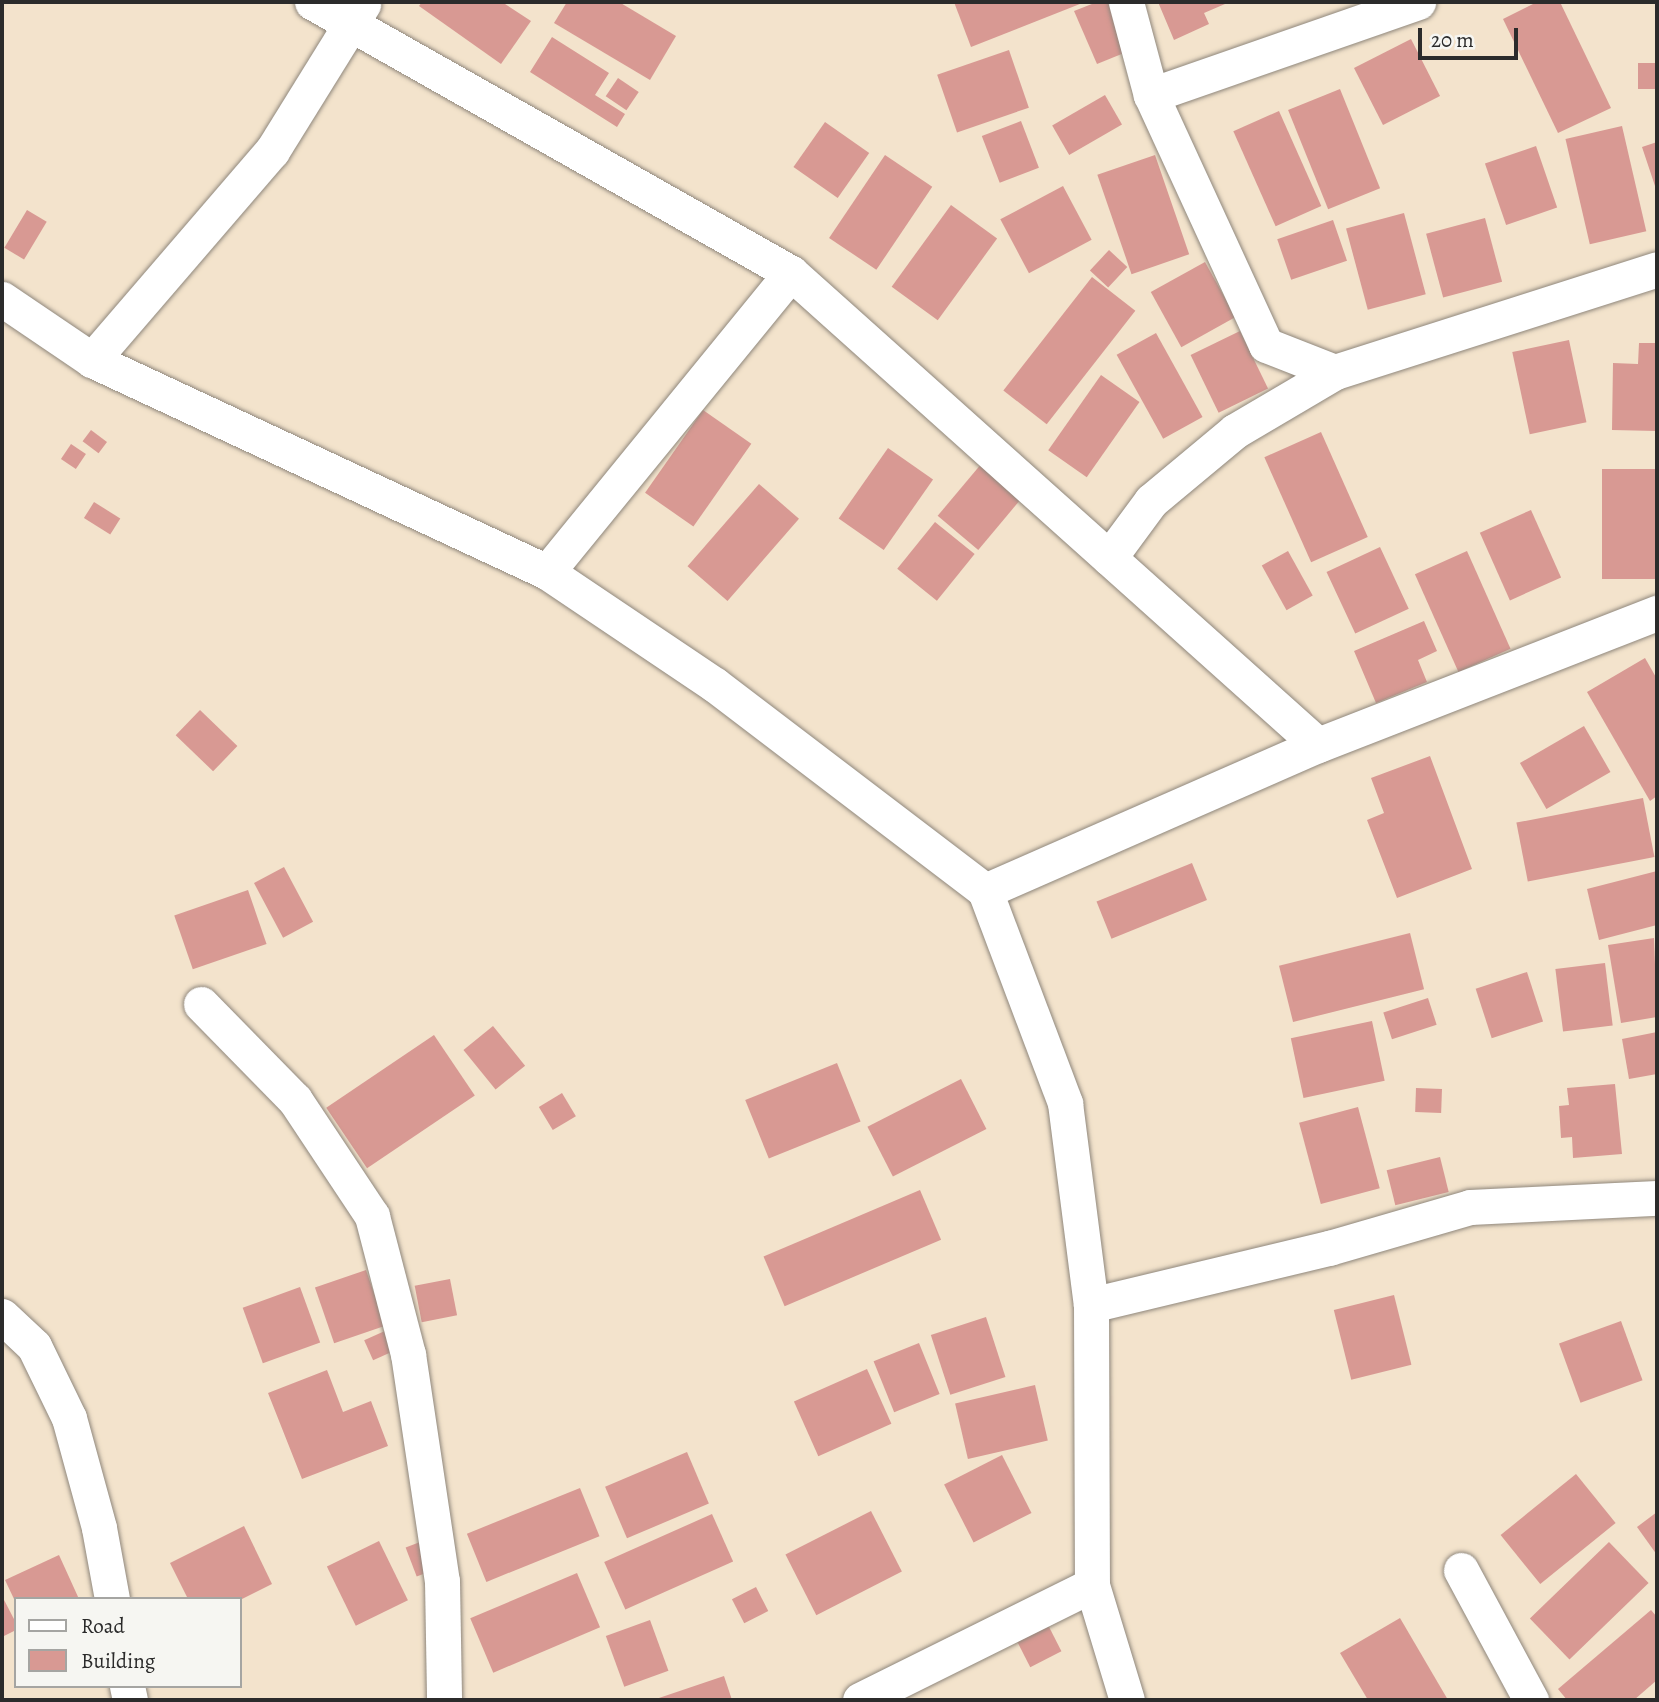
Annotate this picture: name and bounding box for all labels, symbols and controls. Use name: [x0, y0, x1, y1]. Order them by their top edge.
scale bar: [1421, 14, 1521, 58]
text: 20 m: [1431, 26, 1474, 54]
legend: [14, 1597, 242, 1688]
text: Road: [81, 1612, 125, 1640]
text: Building: [81, 1647, 155, 1675]

